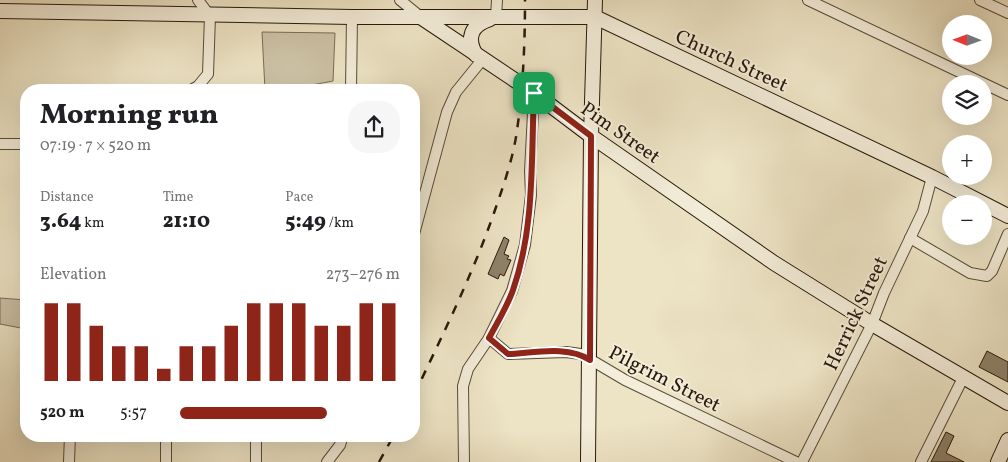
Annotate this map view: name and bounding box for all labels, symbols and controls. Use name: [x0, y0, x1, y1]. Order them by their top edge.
north arrow: [942, 15, 992, 65]
map controls: [942, 15, 992, 245]
street label: Church Street: [670, 23, 792, 100]
pin: [513, 72, 555, 114]
button: layers: [942, 75, 992, 125]
icon: arrive: [520, 79, 548, 107]
text: Morning run: [40, 96, 218, 135]
street label: Pim Street: [574, 96, 665, 171]
button: share: [348, 101, 400, 153]
text: 07:19 · 7 × 520 m: [40, 135, 151, 157]
button: +: [942, 135, 992, 185]
text: Distance: [40, 188, 94, 207]
text: Time: [163, 188, 193, 207]
text: Pace: [285, 188, 313, 207]
button: −: [942, 195, 992, 245]
text: 3.64: [40, 207, 82, 236]
text: 21:10: [163, 207, 210, 236]
text: 5:49: [285, 207, 326, 236]
text: km: [82, 214, 104, 233]
text: /km: [326, 214, 354, 233]
street label: Herrick Street: [818, 252, 896, 376]
text: Elevation: [40, 264, 107, 286]
text: 273–276 m: [326, 264, 400, 286]
street label: Pilgrim Street: [603, 340, 725, 420]
text: 520 m: [40, 402, 84, 424]
text: 5:57: [120, 402, 147, 424]

